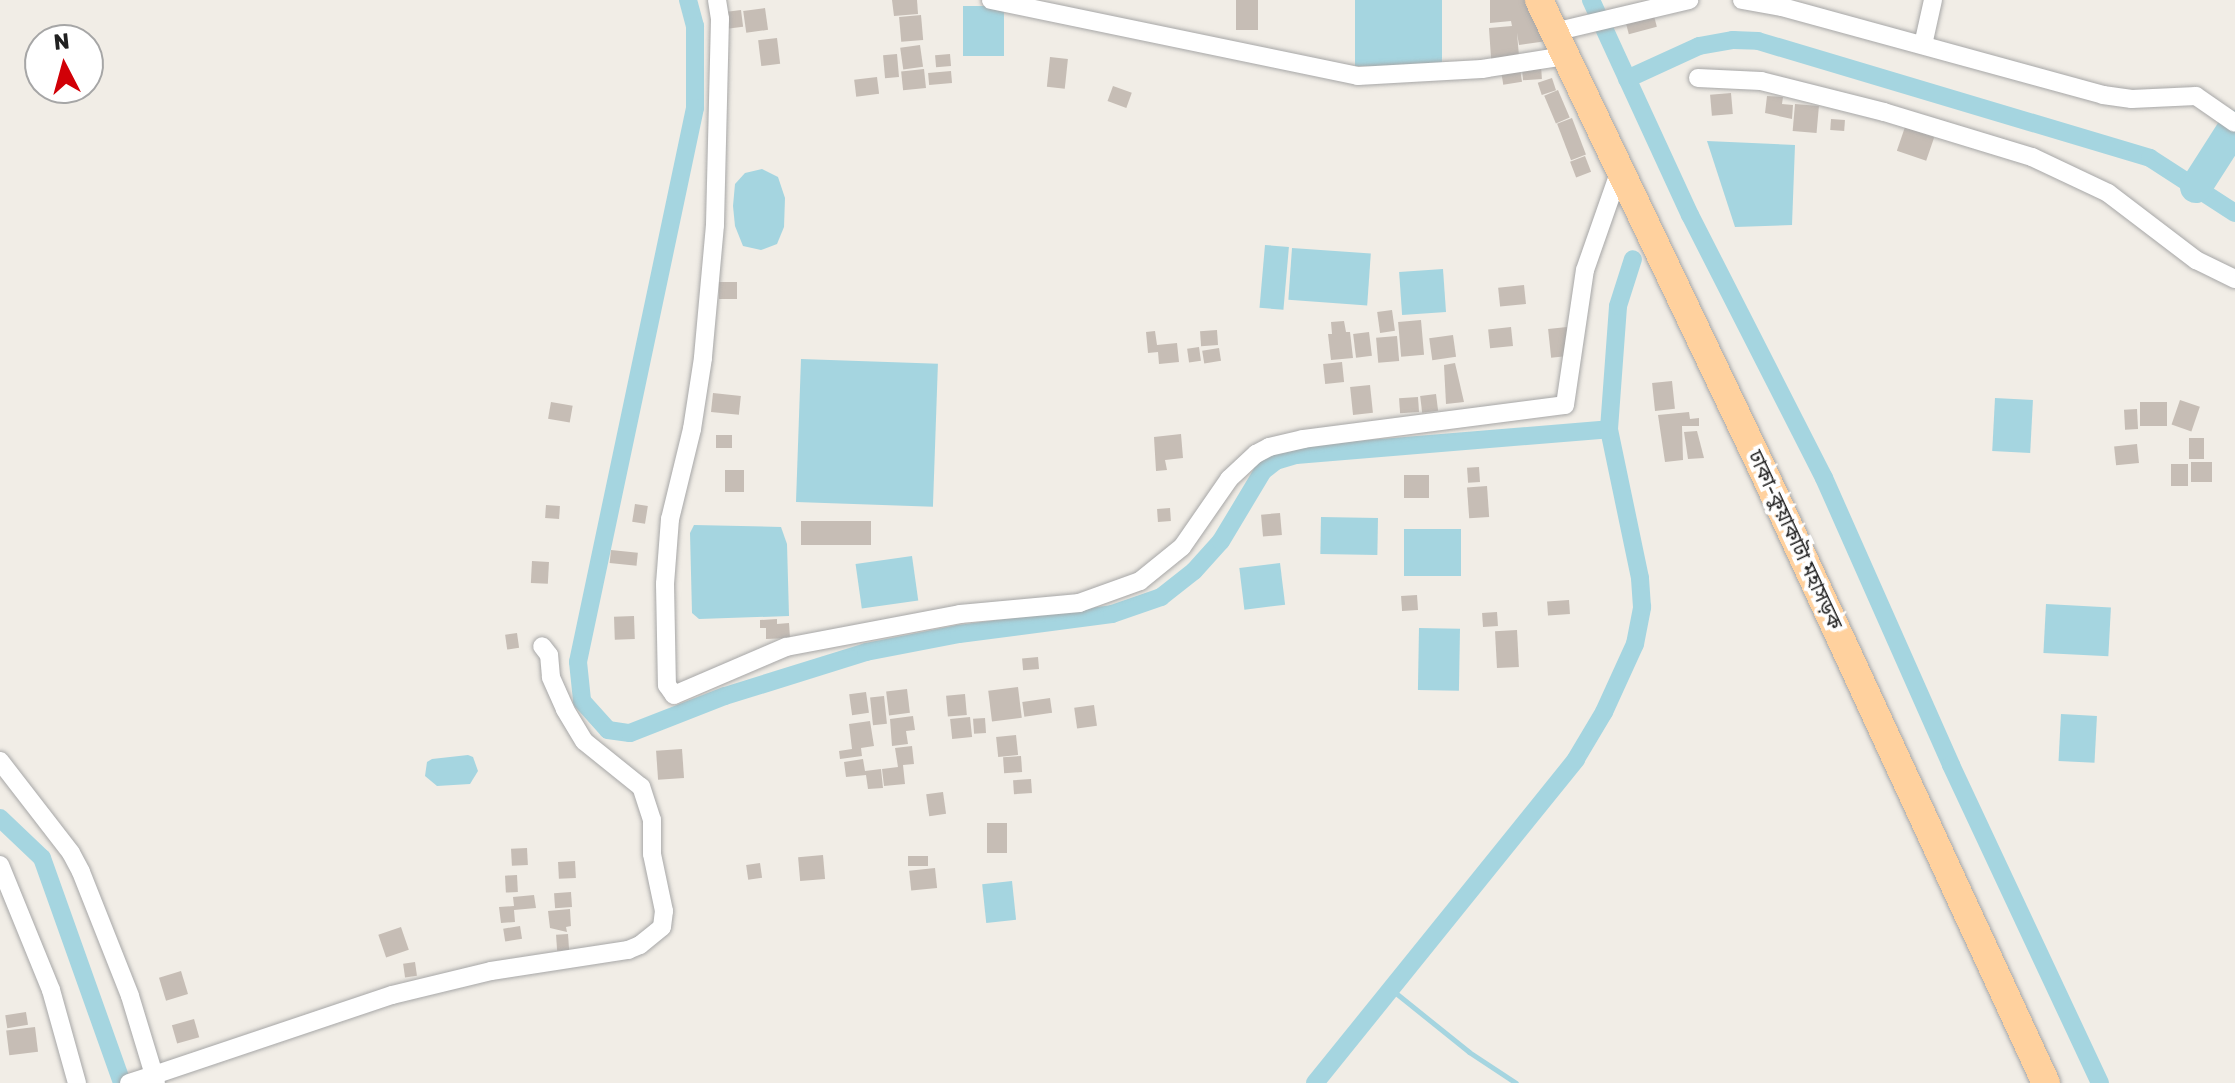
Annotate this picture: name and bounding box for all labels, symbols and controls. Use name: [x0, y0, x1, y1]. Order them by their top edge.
north arrow: [24, 24, 104, 104]
text: N: [52, 27, 71, 56]
street label: ঢাকা-কুয়াকাটা মহাসড়ক: [1743, 447, 1847, 633]

